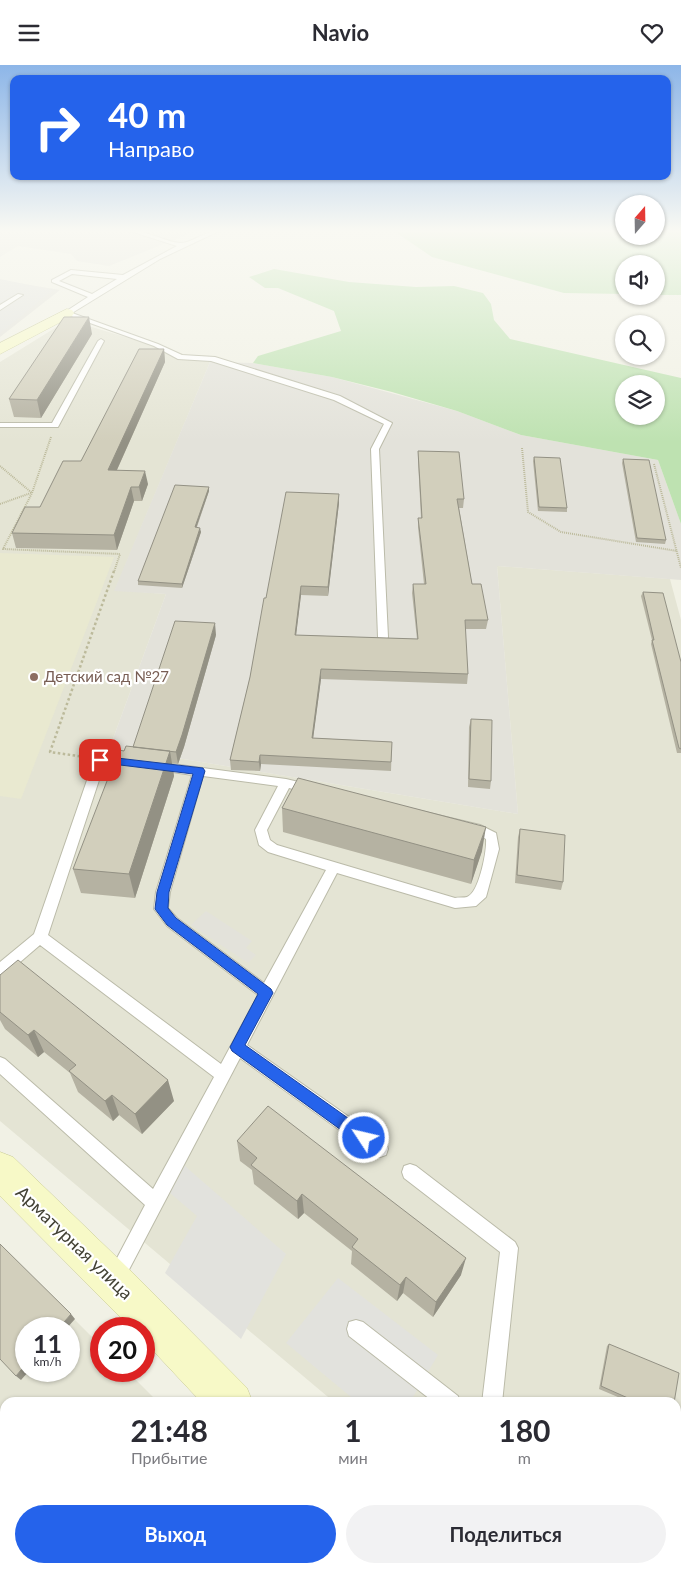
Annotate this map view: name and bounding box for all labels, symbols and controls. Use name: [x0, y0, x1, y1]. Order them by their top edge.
icon: menu: [15, 19, 43, 47]
text: Navio: [312, 19, 369, 46]
icon: heart: [638, 19, 666, 47]
text: 40 m: [108, 93, 186, 135]
icon: right: [25, 95, 90, 160]
text: Направо: [108, 135, 194, 162]
north arrow: [615, 195, 665, 245]
map controls: [615, 195, 665, 425]
button: sound: [615, 255, 665, 305]
button: search: [615, 315, 665, 365]
button: layers: [615, 375, 665, 425]
place label: Детский сад №27: [44, 667, 169, 685]
marker: Детский сад №27: [28, 671, 40, 683]
pin: [79, 739, 121, 781]
icon: arrive: [86, 746, 114, 774]
position arrow: [337, 1111, 389, 1163]
street label: Арматурная улица: [12, 1181, 138, 1304]
speed limit sign: 20: [90, 1317, 155, 1382]
text: 11: [33, 1328, 62, 1358]
text: km/h: [33, 1354, 62, 1369]
text: 21:48: [130, 1412, 208, 1448]
text: 1: [344, 1412, 362, 1448]
text: 180: [498, 1412, 551, 1448]
text: Прибытие: [131, 1448, 207, 1467]
text: мин: [338, 1448, 368, 1467]
text: m: [518, 1448, 531, 1467]
button: Выход: [15, 1505, 336, 1563]
button: Поделиться: [346, 1505, 666, 1563]

